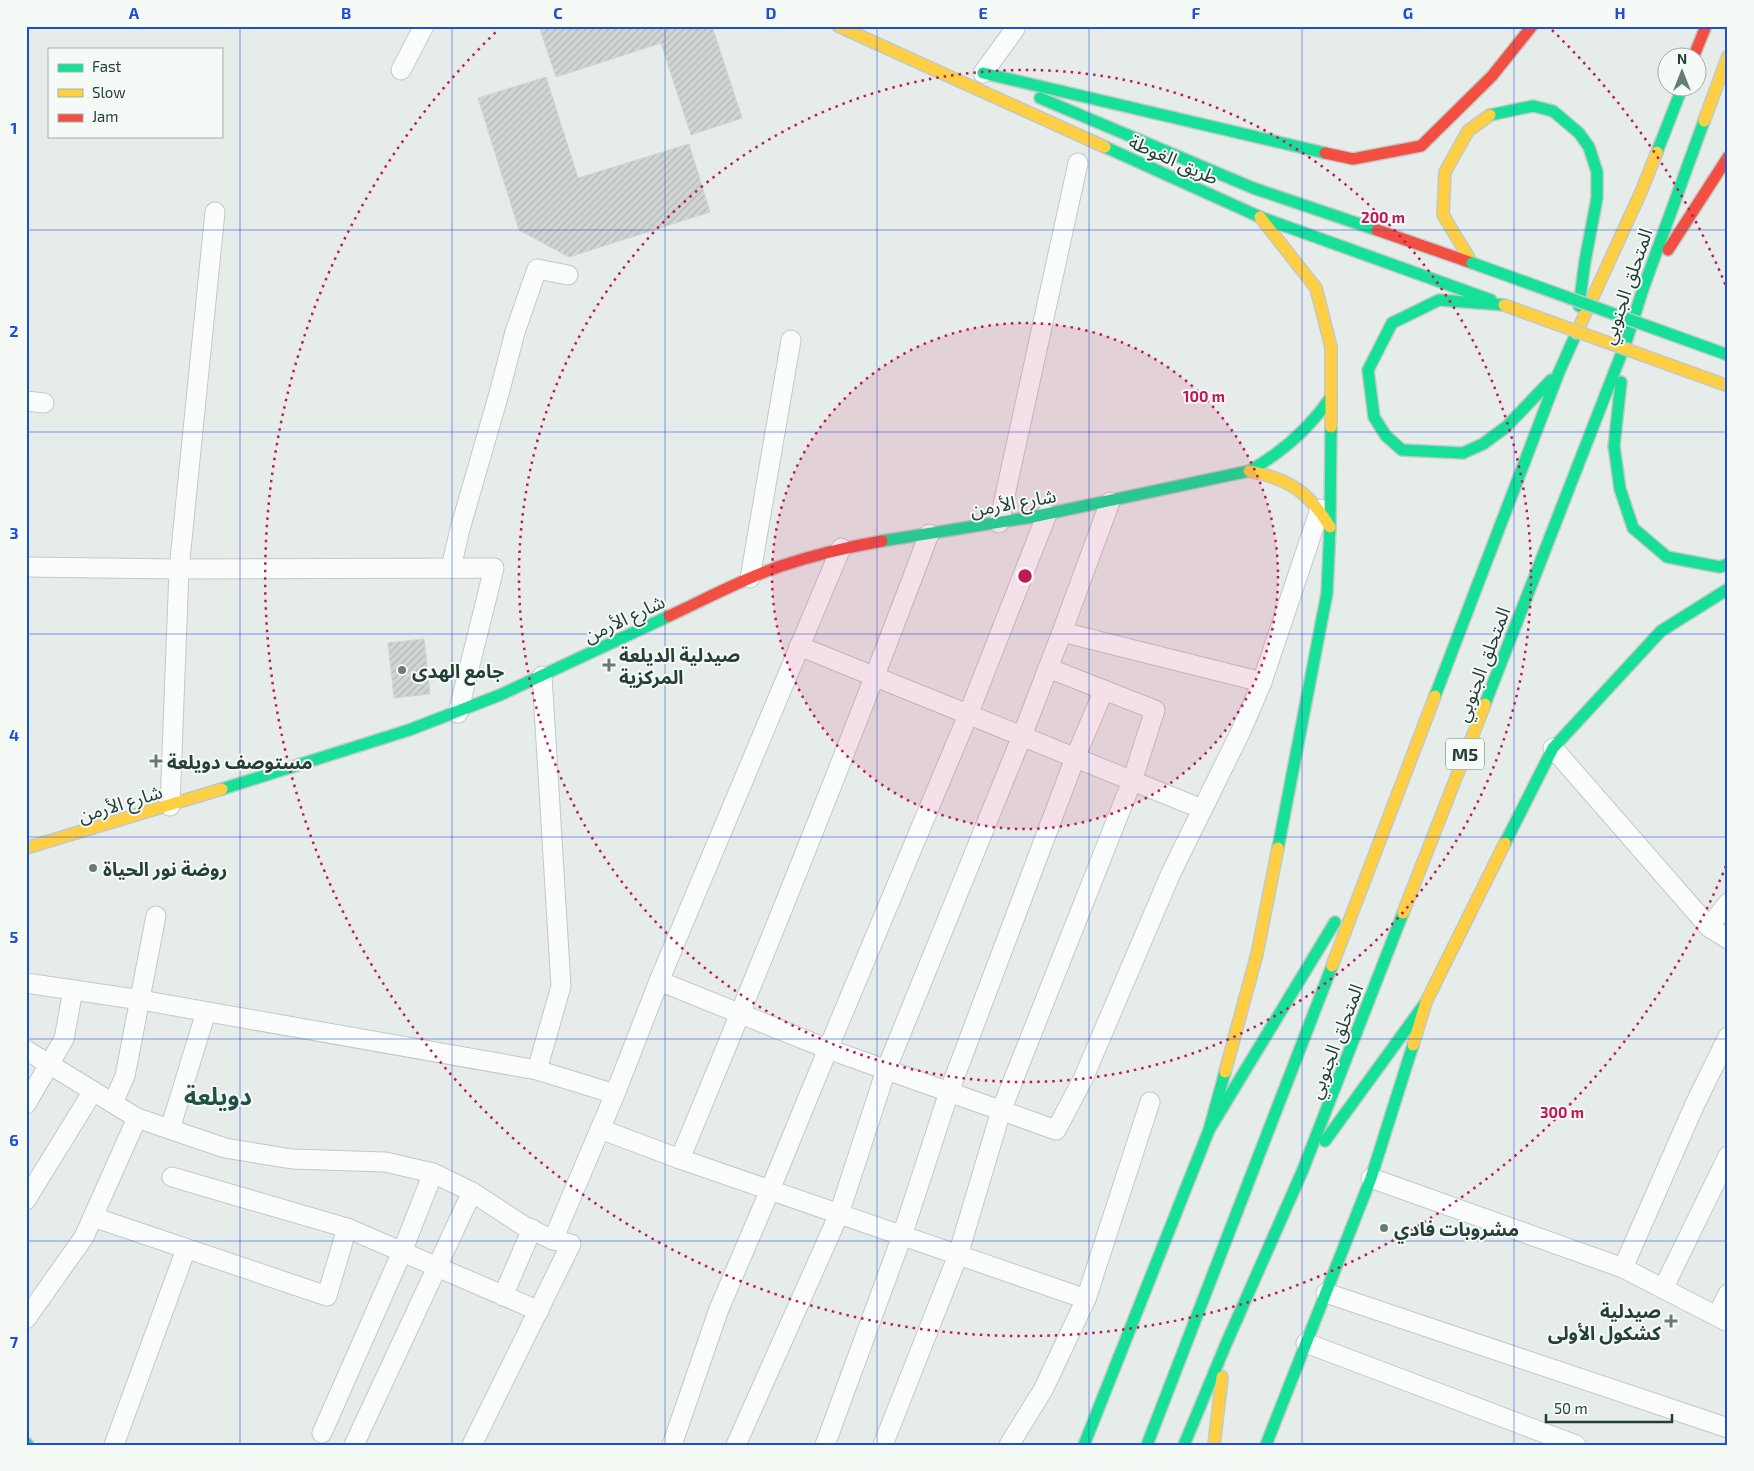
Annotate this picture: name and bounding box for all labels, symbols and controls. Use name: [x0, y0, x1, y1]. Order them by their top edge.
text: A: [129, 3, 140, 22]
text: B: [341, 3, 351, 22]
text: C: [553, 3, 563, 22]
text: D: [766, 3, 777, 22]
text: E: [978, 3, 988, 22]
text: F: [1192, 3, 1201, 22]
text: G: [1403, 3, 1413, 22]
text: H: [1614, 3, 1626, 22]
legend: [48, 48, 222, 138]
north arrow: [1656, 48, 1706, 98]
text: N: [1677, 50, 1687, 67]
text: Fast: [92, 57, 122, 75]
text: Slow: [92, 83, 126, 101]
text: Jam: [92, 107, 118, 125]
text: 1: [11, 118, 17, 137]
street label: طريق الغوطة: [1125, 129, 1222, 190]
text: 200 m: [1361, 208, 1405, 226]
street label: المتحلق الجنوبي: [1595, 225, 1661, 348]
text: 2: [9, 321, 19, 340]
text: 100 m: [1183, 387, 1225, 405]
street label: شارع الأرمن: [968, 483, 1058, 524]
text: 3: [9, 523, 19, 542]
centre of rings: [1016, 567, 1034, 585]
street label: شارع الأرمن: [580, 589, 670, 650]
street label: المتحلق الجنوبي: [1450, 603, 1519, 726]
place label: صيدلية الديلعة المركزية: [619, 643, 740, 689]
place label: جامع الهدى: [412, 659, 504, 686]
marker: صيدلية الديلعة المركزية: [603, 659, 615, 671]
marker: جامع الهدى: [396, 664, 408, 676]
text: 4: [9, 725, 19, 744]
road number: M5: [1446, 739, 1484, 770]
place label: مستوصف دويلعة: [167, 750, 313, 773]
marker: مستوصف دويلعة: [149, 754, 163, 768]
street label: شارع الأرمن: [75, 779, 166, 830]
place label: روضة نور الحياة: [103, 857, 227, 881]
marker: روضة نور الحياة: [87, 862, 99, 874]
text: 5: [10, 927, 19, 946]
street label: المتحلق الجنوبي: [1303, 980, 1372, 1103]
district label: دويلعة: [184, 1081, 252, 1111]
text: 300 m: [1540, 1103, 1584, 1121]
text: 6: [9, 1130, 19, 1149]
place label: مشروبات فادي: [1394, 1217, 1519, 1244]
marker: مشروبات فادي: [1378, 1222, 1390, 1234]
place label: صيدلية كشكول الأولى: [1548, 1299, 1661, 1345]
marker: صيدلية كشكول الأولى: [1665, 1315, 1677, 1327]
text: 7: [10, 1332, 19, 1351]
scale bar: [1546, 1391, 1673, 1423]
text: 50 m: [1554, 1399, 1588, 1417]

